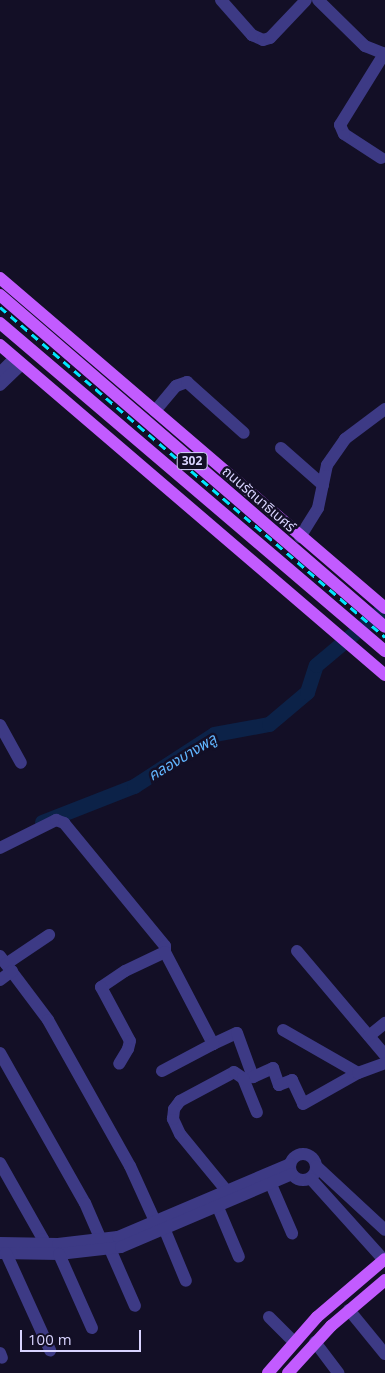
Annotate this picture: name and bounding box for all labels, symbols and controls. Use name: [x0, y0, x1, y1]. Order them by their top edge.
road number: 302: [176, 452, 208, 471]
street label: ถนนรัตนาธิเบศร์: [219, 463, 299, 535]
water label: คลองบางพลู: [145, 730, 219, 784]
scale bar: [22, 1320, 144, 1352]
text: 100 m: [28, 1329, 72, 1349]

